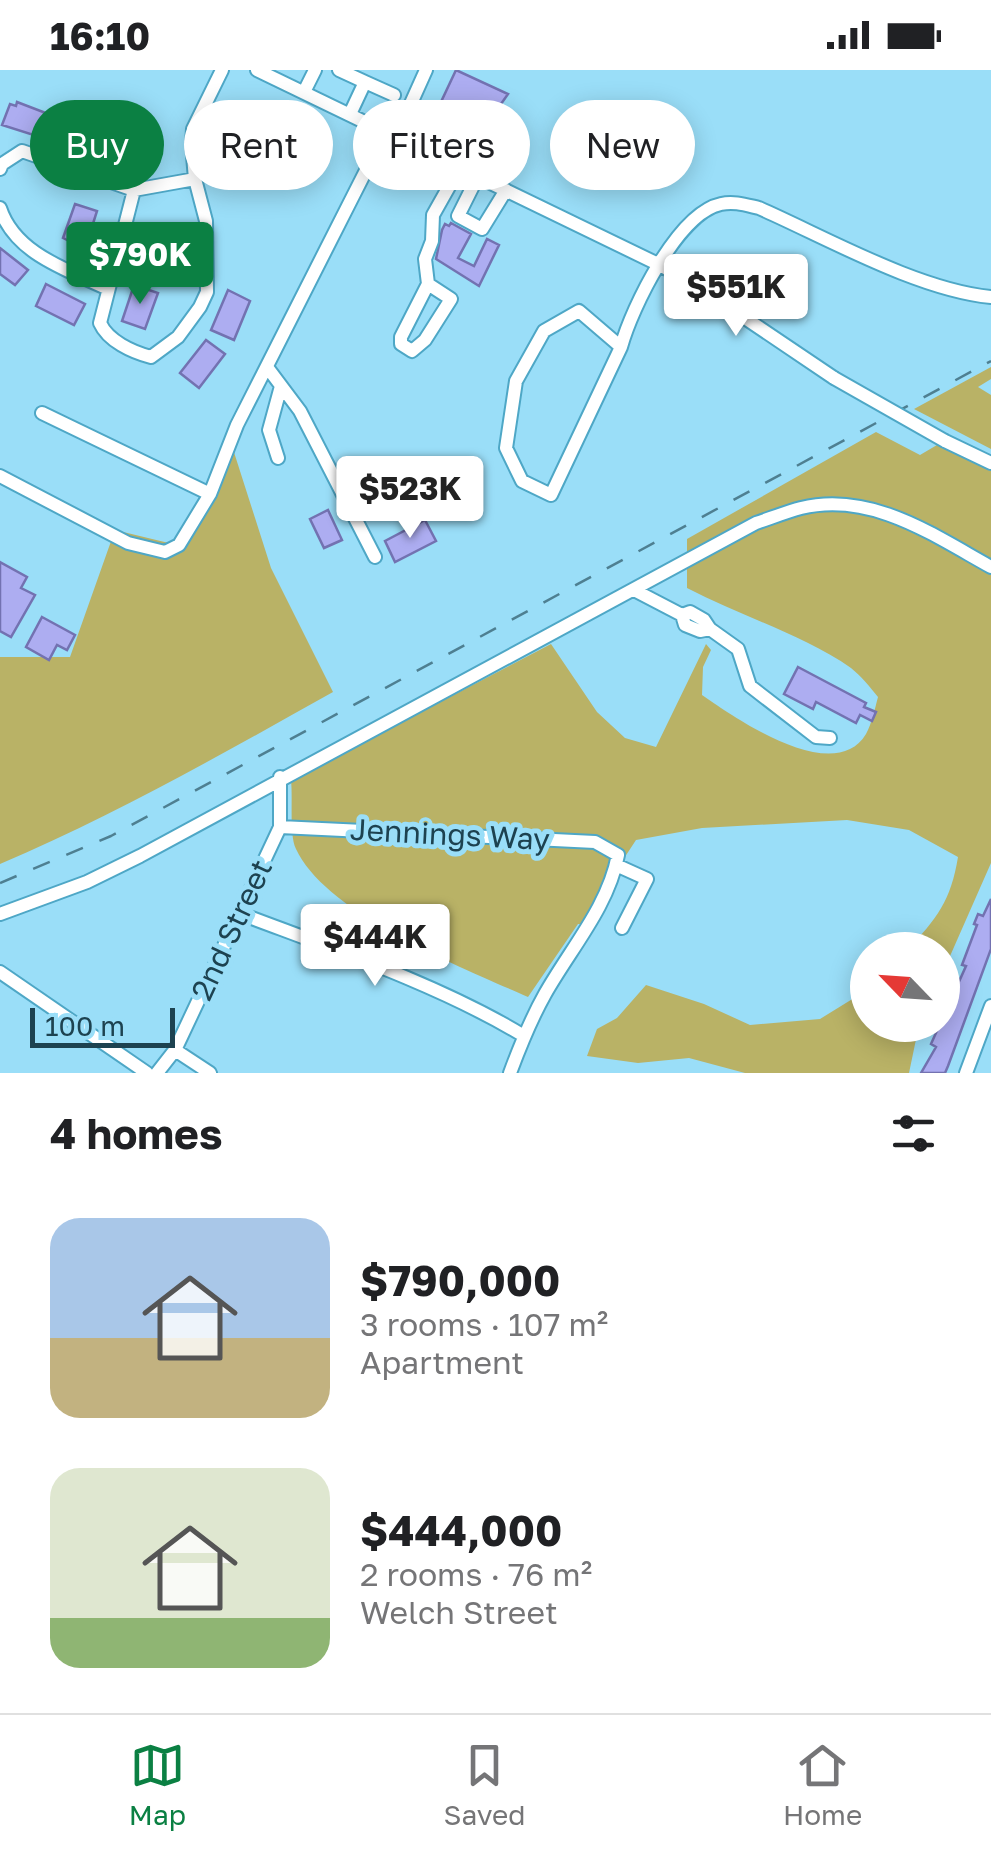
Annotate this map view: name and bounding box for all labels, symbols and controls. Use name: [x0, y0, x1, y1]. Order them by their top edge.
text: 16:10: [50, 13, 150, 58]
chip: Buy: [30, 100, 164, 190]
chip: Rent: [184, 100, 333, 190]
chip: Filters: [353, 100, 530, 190]
chip: New: [550, 100, 695, 190]
pin: $790K: [70, 222, 210, 307]
text: $790K: [88, 235, 192, 273]
pin: $551K: [666, 254, 806, 339]
text: $551K: [686, 267, 786, 305]
pin: $523K: [340, 456, 480, 541]
text: $523K: [358, 469, 462, 507]
street label: Jennings Way: [349, 811, 551, 857]
street label: 2nd Street: [183, 854, 279, 1005]
pin: $444K: [305, 904, 445, 989]
text: $444K: [323, 917, 427, 955]
north arrow: [850, 932, 960, 1042]
map controls: [850, 932, 960, 1042]
scale bar: [30, 1003, 175, 1048]
text: 100 m: [45, 1009, 125, 1042]
icon: filters: [886, 1106, 941, 1161]
text: 4 homes: [50, 1108, 222, 1158]
text: $790,000: [360, 1255, 560, 1305]
icon: home: [130, 1258, 250, 1378]
text: 3 rooms · 107 m²: [360, 1305, 608, 1343]
text: Apartment: [360, 1343, 524, 1381]
text: $444,000: [360, 1505, 562, 1555]
icon: home: [130, 1508, 250, 1628]
text: 2 rooms · 76 m²: [360, 1555, 592, 1593]
text: Welch Street: [360, 1593, 558, 1631]
tab: Map: [129, 1738, 186, 1831]
tab: Saved: [444, 1738, 525, 1831]
tab: Home: [783, 1738, 862, 1831]

